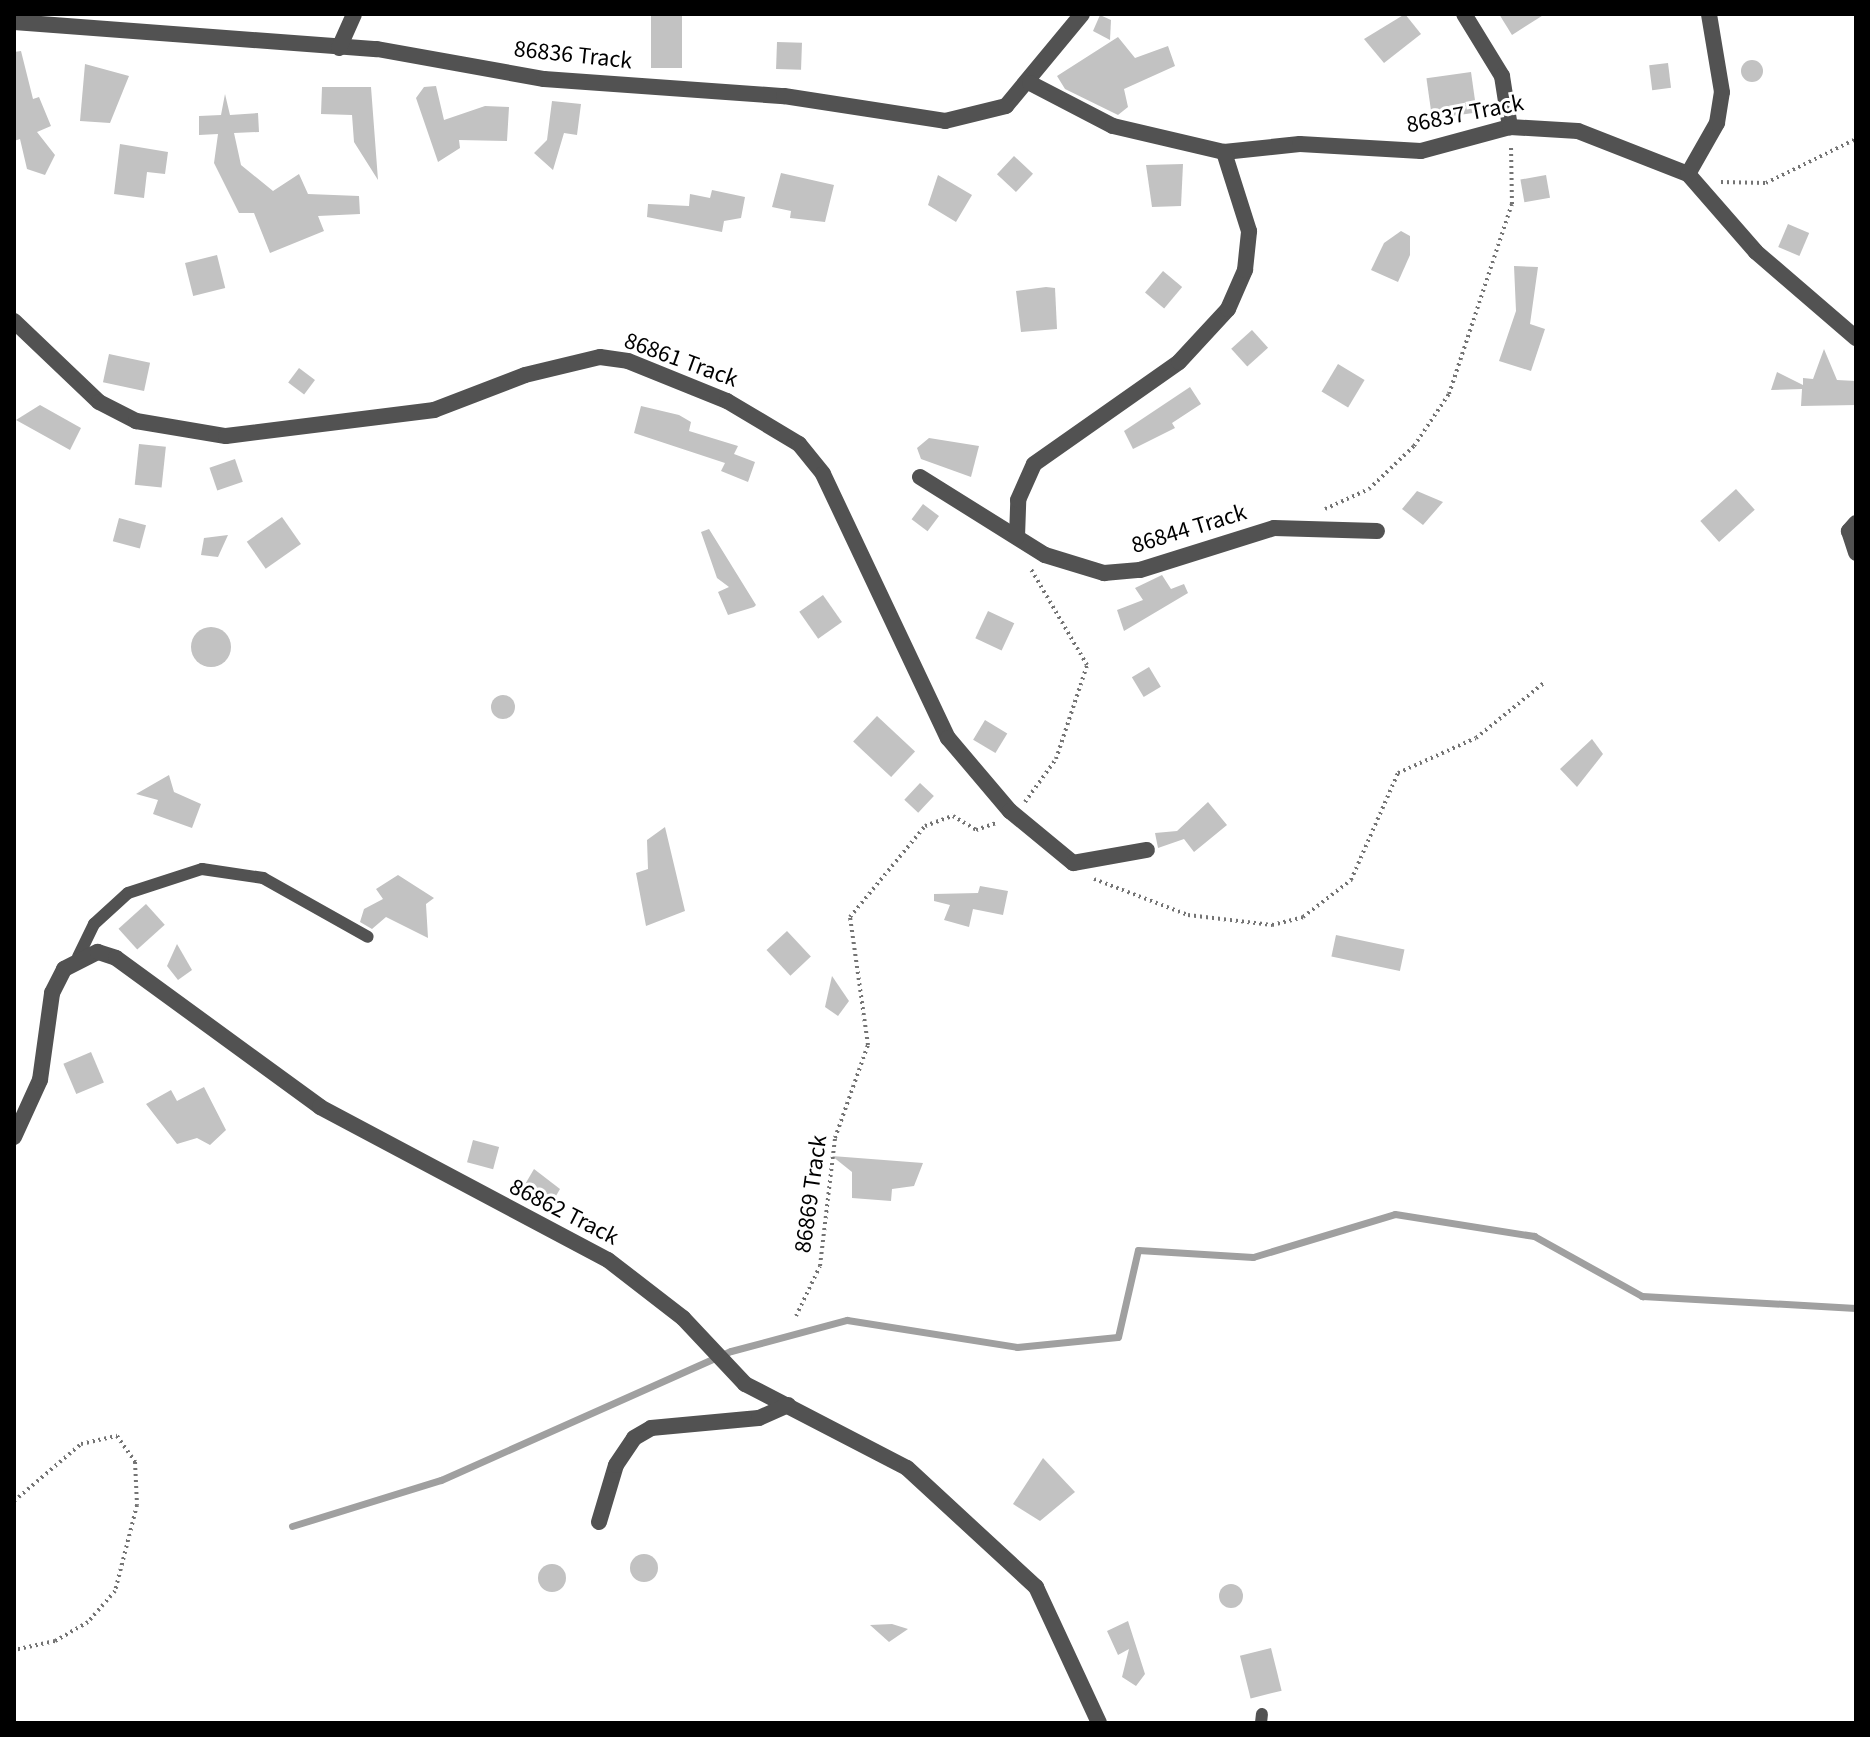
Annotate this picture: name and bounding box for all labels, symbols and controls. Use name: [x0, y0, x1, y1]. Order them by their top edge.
street label: 86836 Track: [512, 34, 634, 76]
street label: 86837 Track: [1404, 89, 1526, 139]
street label: 86861 Track: [620, 326, 742, 394]
street label: 86844 Track: [1128, 498, 1250, 560]
street label: 86869 Track: [788, 1133, 834, 1255]
street label: 86862 Track: [505, 1172, 623, 1252]

